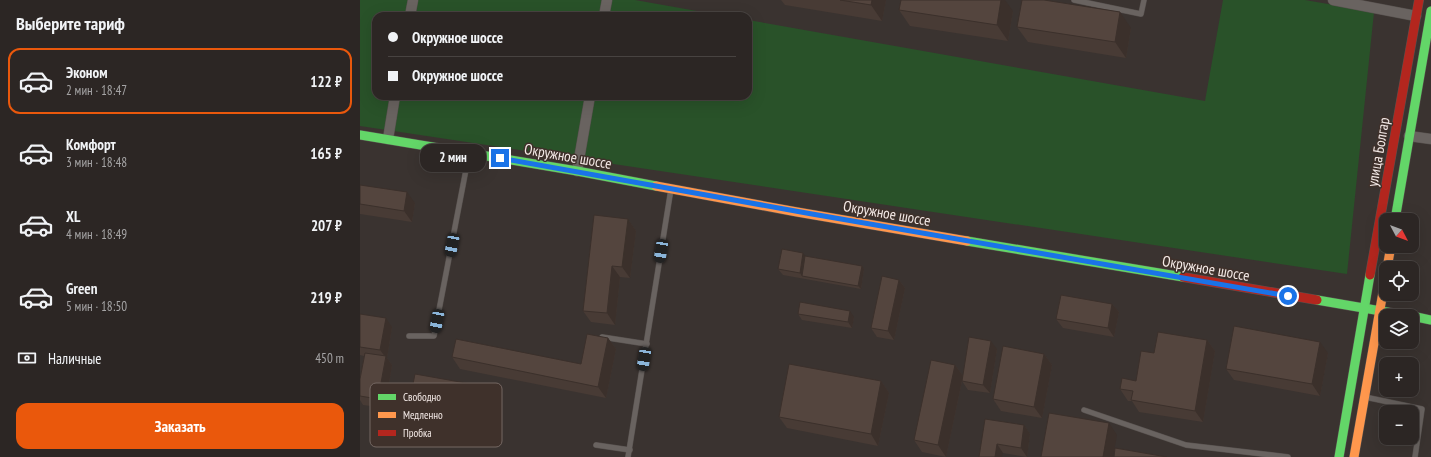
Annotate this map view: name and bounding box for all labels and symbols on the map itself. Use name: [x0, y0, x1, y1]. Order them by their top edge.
street label: улица Болгар: [1363, 116, 1393, 188]
street label: Окружное шоссе: [523, 139, 613, 173]
callout: 2 мин: [420, 144, 486, 172]
route end: [491, 149, 509, 167]
street label: Окружное шоссе: [842, 196, 932, 230]
north arrow: [1379, 213, 1419, 253]
car: [444, 232, 460, 258]
car: [653, 238, 669, 264]
street label: Окружное шоссе: [1161, 251, 1251, 285]
route start: [1279, 287, 1297, 305]
car: [429, 308, 445, 334]
car: [636, 346, 652, 372]
legend: [370, 383, 502, 447]
text: Свободно: [403, 390, 441, 404]
text: Медленно: [403, 408, 443, 422]
text: Пробка: [403, 426, 432, 440]

